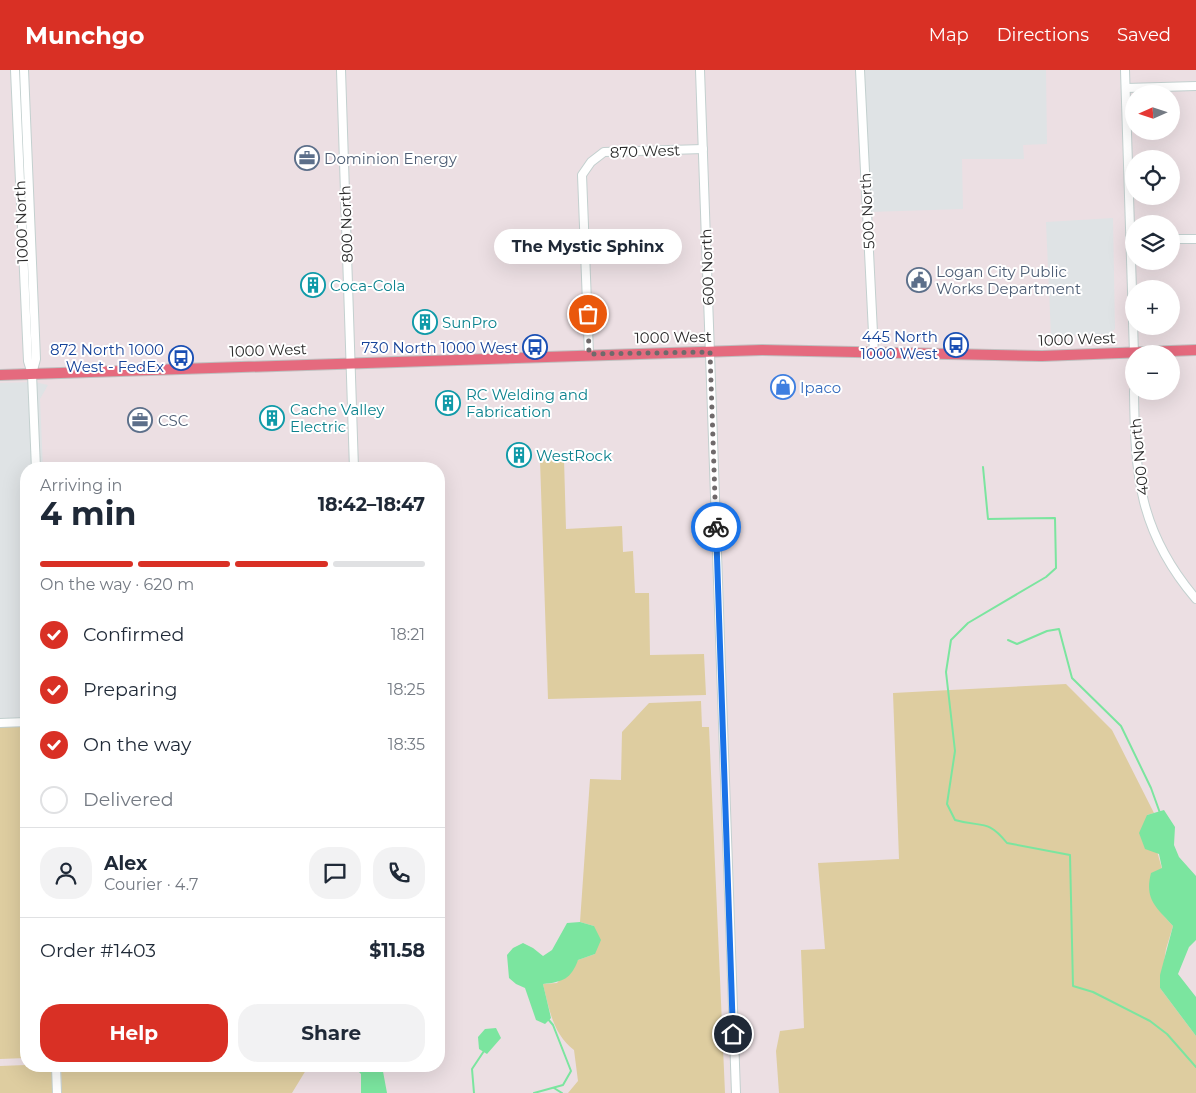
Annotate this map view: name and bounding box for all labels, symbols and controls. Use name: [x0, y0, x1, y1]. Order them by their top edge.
text: Munchgo: [25, 21, 144, 50]
text: Map: [929, 24, 969, 46]
text: Directions: [997, 24, 1089, 46]
text: Saved: [1117, 24, 1171, 46]
north arrow: [1125, 85, 1180, 140]
map controls: [1125, 85, 1180, 400]
street label: 870 West: [610, 140, 680, 162]
office icon: Dominion Energy: [294, 145, 320, 171]
place label: Dominion Energy: [324, 149, 458, 168]
button: locate: [1125, 150, 1180, 205]
street label: 500 North: [856, 172, 878, 250]
street label: 1000 North: [10, 180, 32, 264]
street label: 800 North: [335, 185, 357, 263]
button: layers: [1125, 215, 1180, 270]
street label: 600 North: [696, 228, 718, 306]
callout: The Mystic Sphinx: [494, 229, 682, 264]
text: The Mystic Sphinx: [512, 237, 664, 256]
place label: Logan City Public Works Department: [936, 262, 1081, 298]
public building icon: Logan City Public Works Department: [906, 267, 932, 293]
building icon: Coca-Cola: [300, 272, 326, 298]
place label: Coca-Cola: [330, 276, 405, 295]
button: +: [1125, 280, 1180, 335]
pin: [567, 293, 609, 335]
icon: bag: [574, 300, 602, 328]
building icon: SunPro: [412, 309, 438, 335]
place label: SunPro: [442, 313, 497, 332]
street label: 1000 West: [634, 327, 712, 347]
place label: 445 North 1000 West: [861, 327, 938, 363]
street label: 1000 West: [1038, 328, 1116, 350]
bus stop icon: 445 North 1000 West: [943, 332, 969, 358]
bus stop icon: 730 North 1000 West: [522, 334, 548, 360]
place label: 730 North 1000 West: [362, 338, 518, 357]
street label: 1000 West: [229, 339, 307, 361]
place label: 872 North 1000 West - FedEx: [50, 340, 164, 376]
bus stop icon: 872 North 1000 West - FedEx: [168, 345, 194, 371]
button: −: [1125, 345, 1180, 400]
shop icon: Ipaco: [770, 374, 796, 400]
place label: Ipaco: [800, 378, 841, 397]
place label: RC Welding and Fabrication: [466, 385, 588, 421]
building icon: RC Welding and Fabrication: [435, 390, 461, 416]
place label: Cache Valley Electric: [290, 400, 385, 436]
building icon: Cache Valley Electric: [259, 405, 285, 431]
office icon: CSC: [127, 407, 153, 433]
place label: CSC: [158, 411, 189, 430]
street label: 400 North: [1125, 417, 1153, 497]
building icon: WestRock: [506, 442, 532, 468]
place label: WestRock: [536, 446, 612, 465]
text: Arriving in: [40, 476, 122, 495]
text: 18:42–18:47: [318, 493, 425, 516]
text: 4 min: [40, 494, 136, 533]
courier: [691, 502, 741, 552]
icon: bike: [702, 513, 730, 541]
text: On the way · 620 m: [40, 575, 194, 594]
icon: check: [40, 621, 68, 649]
text: Confirmed: [83, 623, 184, 646]
text: 18:21: [391, 625, 425, 644]
icon: check: [40, 676, 68, 704]
text: Preparing: [83, 678, 178, 701]
text: 18:25: [387, 680, 425, 699]
icon: check: [40, 731, 68, 759]
text: On the way: [83, 733, 191, 756]
text: 18:35: [388, 735, 425, 754]
text: Delivered: [83, 788, 174, 811]
button: person: [40, 847, 92, 899]
button: chat: [309, 847, 361, 899]
button: phone: [373, 847, 425, 899]
text: Alex: [104, 852, 147, 875]
text: Courier · 4.7: [104, 875, 198, 894]
text: Order #1403: [40, 939, 156, 962]
text: $11.58: [369, 939, 425, 962]
button: Help: [40, 1004, 228, 1062]
button: Share: [238, 1004, 425, 1062]
pin: [712, 1013, 754, 1055]
icon: home: [719, 1020, 747, 1048]

